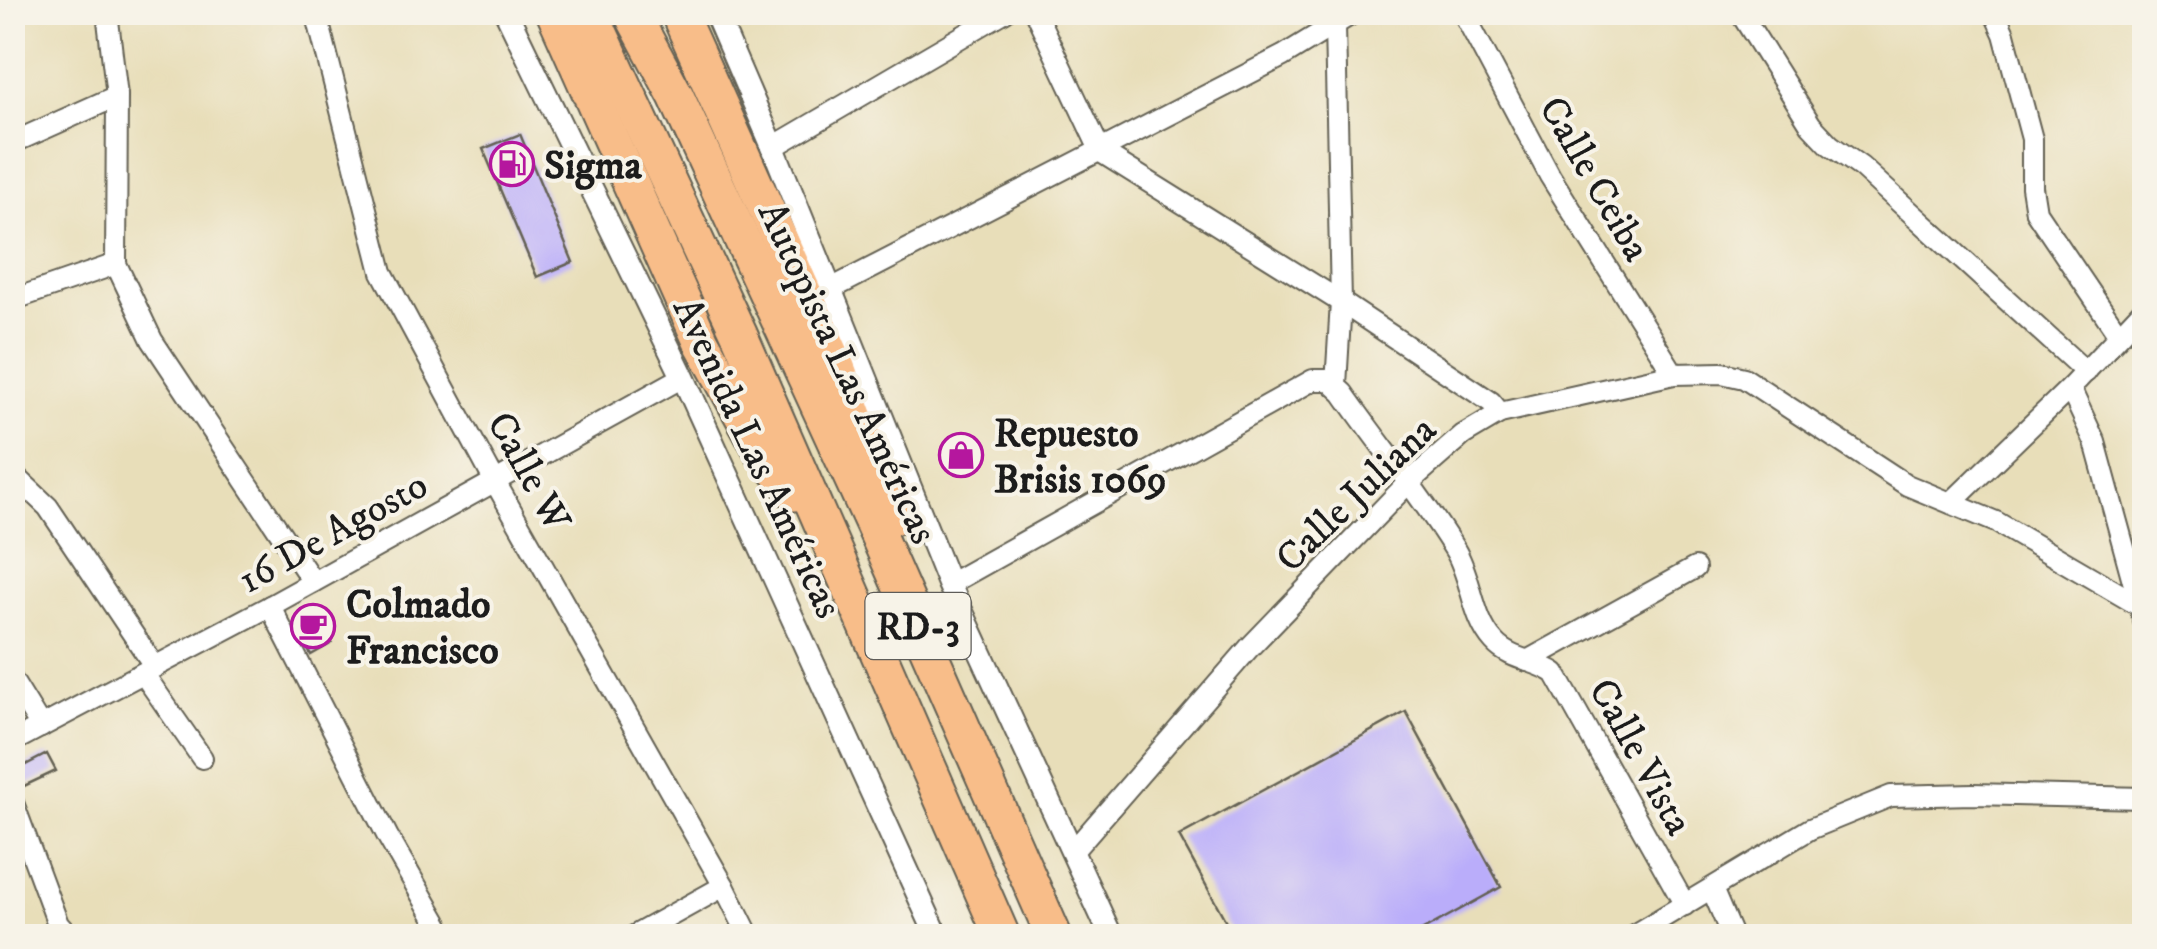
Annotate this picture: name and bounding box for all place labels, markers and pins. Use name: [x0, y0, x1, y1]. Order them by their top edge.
fuel station icon: Sigma: [489, 141, 535, 187]
place label: Sigma: [544, 142, 643, 192]
place label: Repuesto Brisis 1069: [994, 410, 1167, 506]
shop icon: Repuesto Brisis 1069: [938, 432, 984, 478]
place label: Colmado Francisco: [346, 581, 499, 677]
cafe icon: Colmado Francisco: [290, 603, 336, 649]

